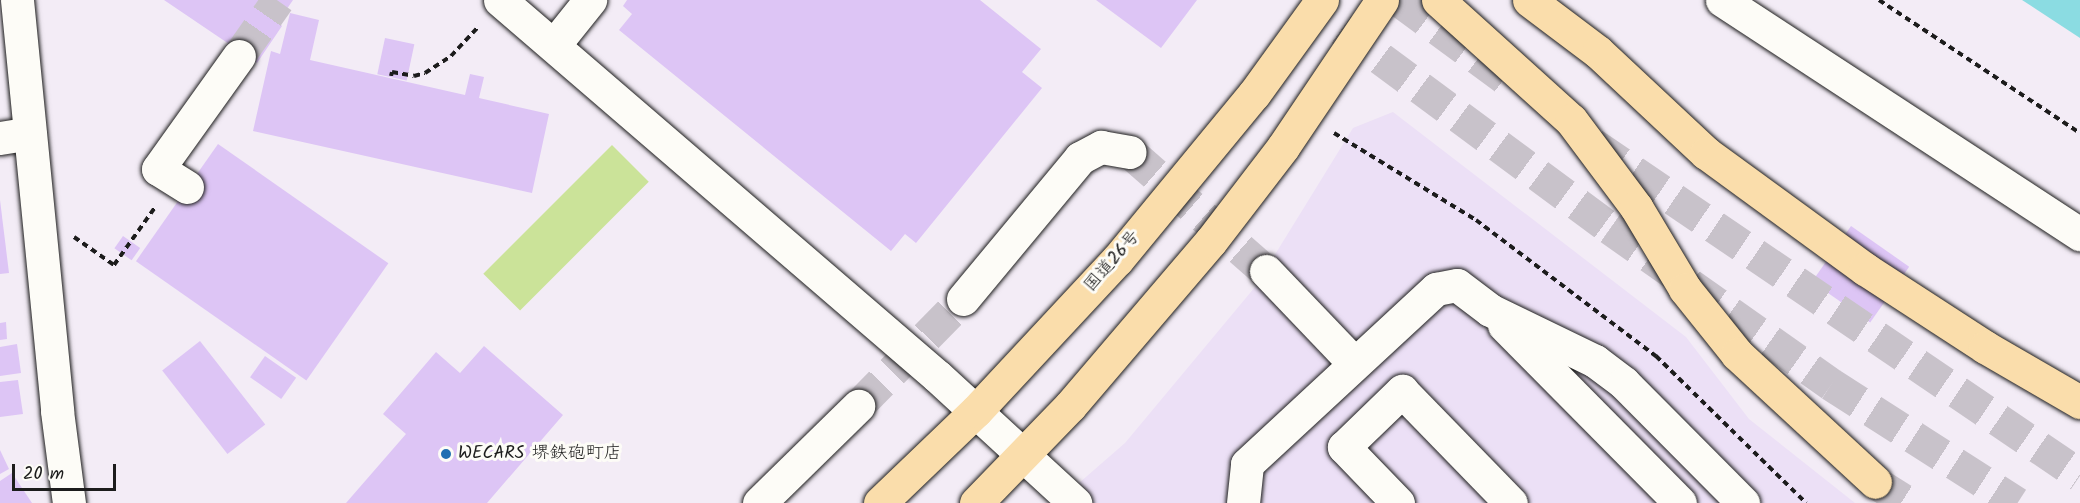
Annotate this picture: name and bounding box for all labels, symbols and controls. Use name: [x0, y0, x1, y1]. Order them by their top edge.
street label: 国道26号: [1080, 227, 1146, 297]
place label: WECARS 堺鉄砲町店: [458, 443, 622, 465]
marker: WECARS 堺鉄砲町店: [439, 447, 453, 461]
scale bar: [15, 452, 118, 490]
text: 20 m: [23, 460, 64, 489]

